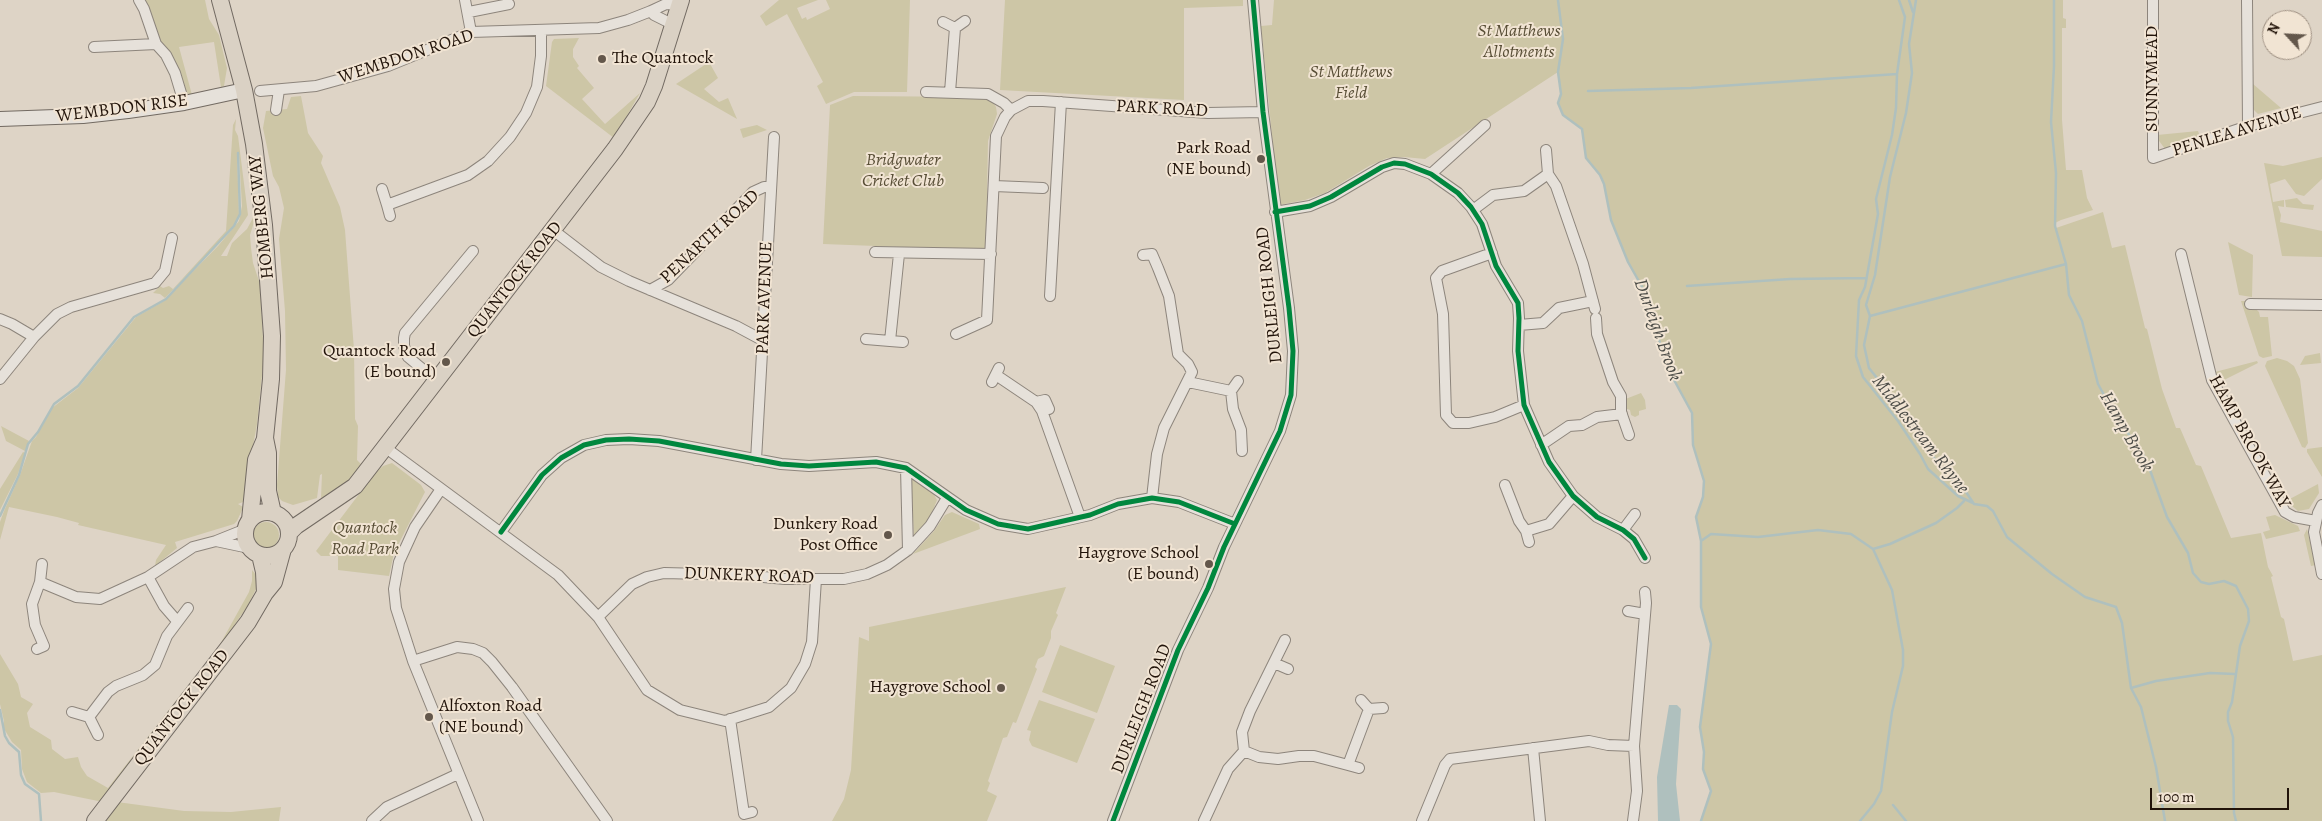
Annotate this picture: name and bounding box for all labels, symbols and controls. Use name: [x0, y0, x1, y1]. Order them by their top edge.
north arrow: [2262, 10, 2312, 60]
text: N: [2263, 20, 2285, 38]
park label: St Matthews Allotments: [1477, 21, 1561, 64]
street label: WEMBDON ROAD: [335, 25, 477, 89]
street label: SUNNYMEAD: [2142, 26, 2164, 132]
place label: The Quantock: [612, 48, 713, 70]
marker: The Quantock: [596, 53, 608, 65]
park label: St Matthews Field: [1309, 62, 1393, 104]
street label: WEMBDON RISE: [55, 90, 189, 128]
street label: PARK ROAD: [1115, 96, 1209, 122]
street label: PENLEA AVENUE: [2170, 102, 2304, 162]
place label: Park Road (NE bound): [1167, 138, 1251, 180]
park label: Bridgwater Cricket Club: [862, 150, 944, 192]
marker: Park Road (NE bound): [1255, 153, 1267, 165]
street label: HOMBERG WAY: [245, 154, 279, 280]
street label: PENARTH ROAD: [656, 185, 764, 289]
street label: QUANTOCK ROAD: [463, 217, 567, 343]
street label: DURLEIGH ROAD: [1252, 226, 1288, 364]
street label: PARK AVENUE: [752, 241, 778, 355]
water label: Durleigh Brook: [1628, 276, 1686, 384]
place label: Quantock Road (E bound): [323, 341, 436, 384]
marker: Quantock Road (E bound): [440, 356, 452, 368]
water label: Middlestream Rhyne: [1866, 371, 1974, 499]
street label: HAMP BROOK WAY: [2203, 371, 2295, 513]
water label: Hamp Brook: [2094, 388, 2158, 476]
place label: Dunkery Road Post Office: [773, 514, 878, 556]
park label: Quantock Road Park: [331, 518, 399, 560]
marker: Dunkery Road Post Office: [882, 529, 894, 541]
place label: Haygrove School (E bound): [1078, 543, 1199, 586]
marker: Haygrove School (E bound): [1203, 558, 1215, 570]
street label: DUNKERY ROAD: [684, 563, 814, 589]
street label: DURLEIGH ROAD: [1107, 641, 1177, 777]
street label: QUANTOCK ROAD: [130, 645, 234, 771]
place label: Haygrove School: [870, 677, 991, 699]
marker: Haygrove School: [995, 682, 1007, 694]
place label: Alfoxton Road (NE bound): [439, 696, 542, 739]
marker: Alfoxton Road (NE bound): [423, 711, 435, 723]
scale bar: [2152, 778, 2291, 810]
text: 100 m: [2158, 787, 2195, 807]

